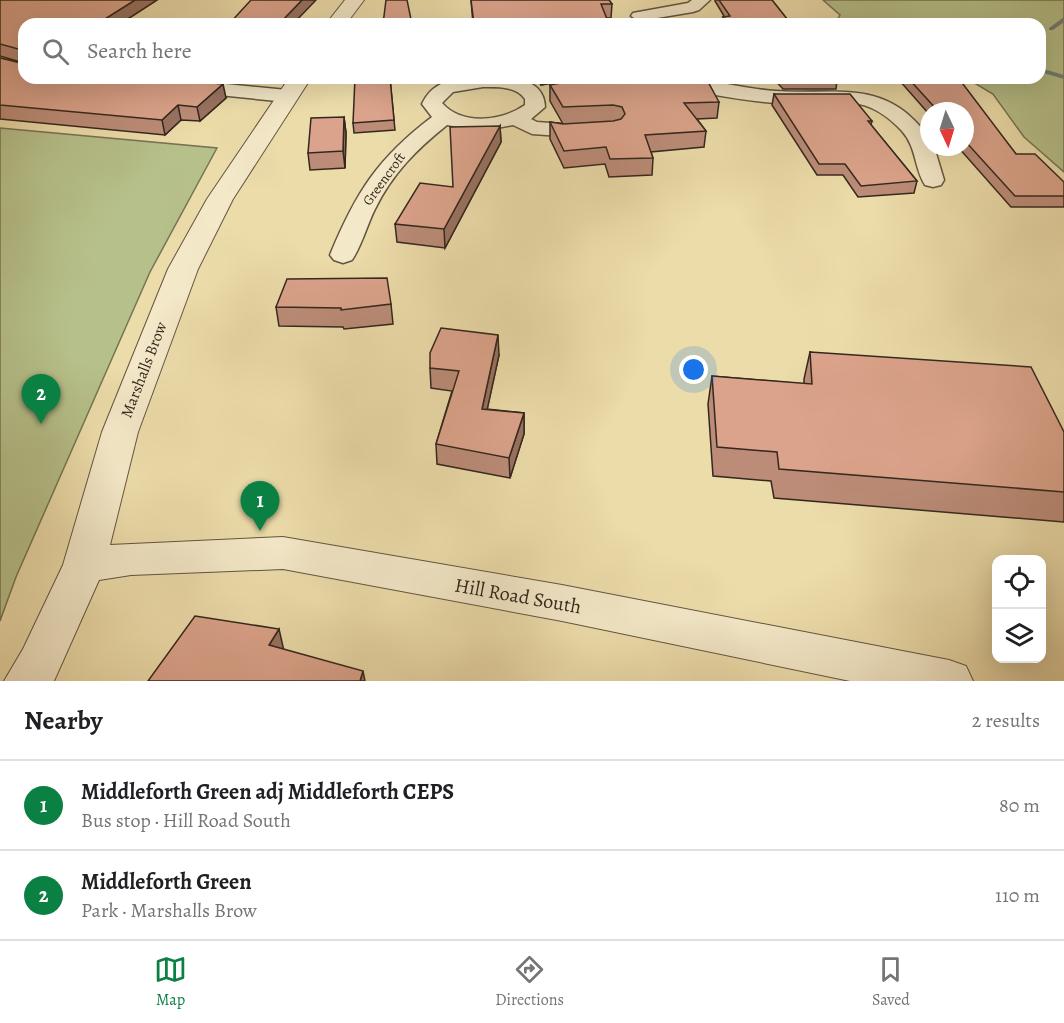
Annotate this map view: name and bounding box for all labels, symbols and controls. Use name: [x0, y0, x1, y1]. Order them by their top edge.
search box: [18, 18, 1046, 84]
icon: search: [39, 35, 72, 68]
text: Search here: [87, 36, 192, 66]
north arrow: [920, 102, 974, 156]
street label: Greencroft: [358, 148, 410, 210]
street label: Marshalls Brow: [116, 318, 173, 421]
your location: [679, 355, 708, 384]
pin: 2: [22, 374, 60, 424]
pin: 1: [240, 482, 280, 531]
map controls: [992, 555, 1046, 663]
button: locate: [992, 555, 1046, 609]
street label: Hill Road South: [453, 572, 584, 620]
button: layers: [992, 609, 1046, 663]
text: Nearby: [24, 703, 103, 738]
text: 2 results: [972, 707, 1040, 734]
text: Middleforth Green adj Middleforth CEPS: [81, 777, 454, 807]
text: 1: [40, 792, 47, 819]
text: 80 m: [999, 792, 1040, 819]
text: Bus stop · Hill Road South: [81, 807, 291, 834]
text: Middleforth Green: [81, 867, 252, 897]
text: 2: [39, 882, 48, 909]
text: 110 m: [995, 882, 1040, 909]
text: Park · Marshalls Brow: [81, 897, 257, 924]
tab: Map: [154, 953, 187, 1011]
tab: Directions: [495, 953, 564, 1011]
tab: Saved: [872, 953, 910, 1011]

